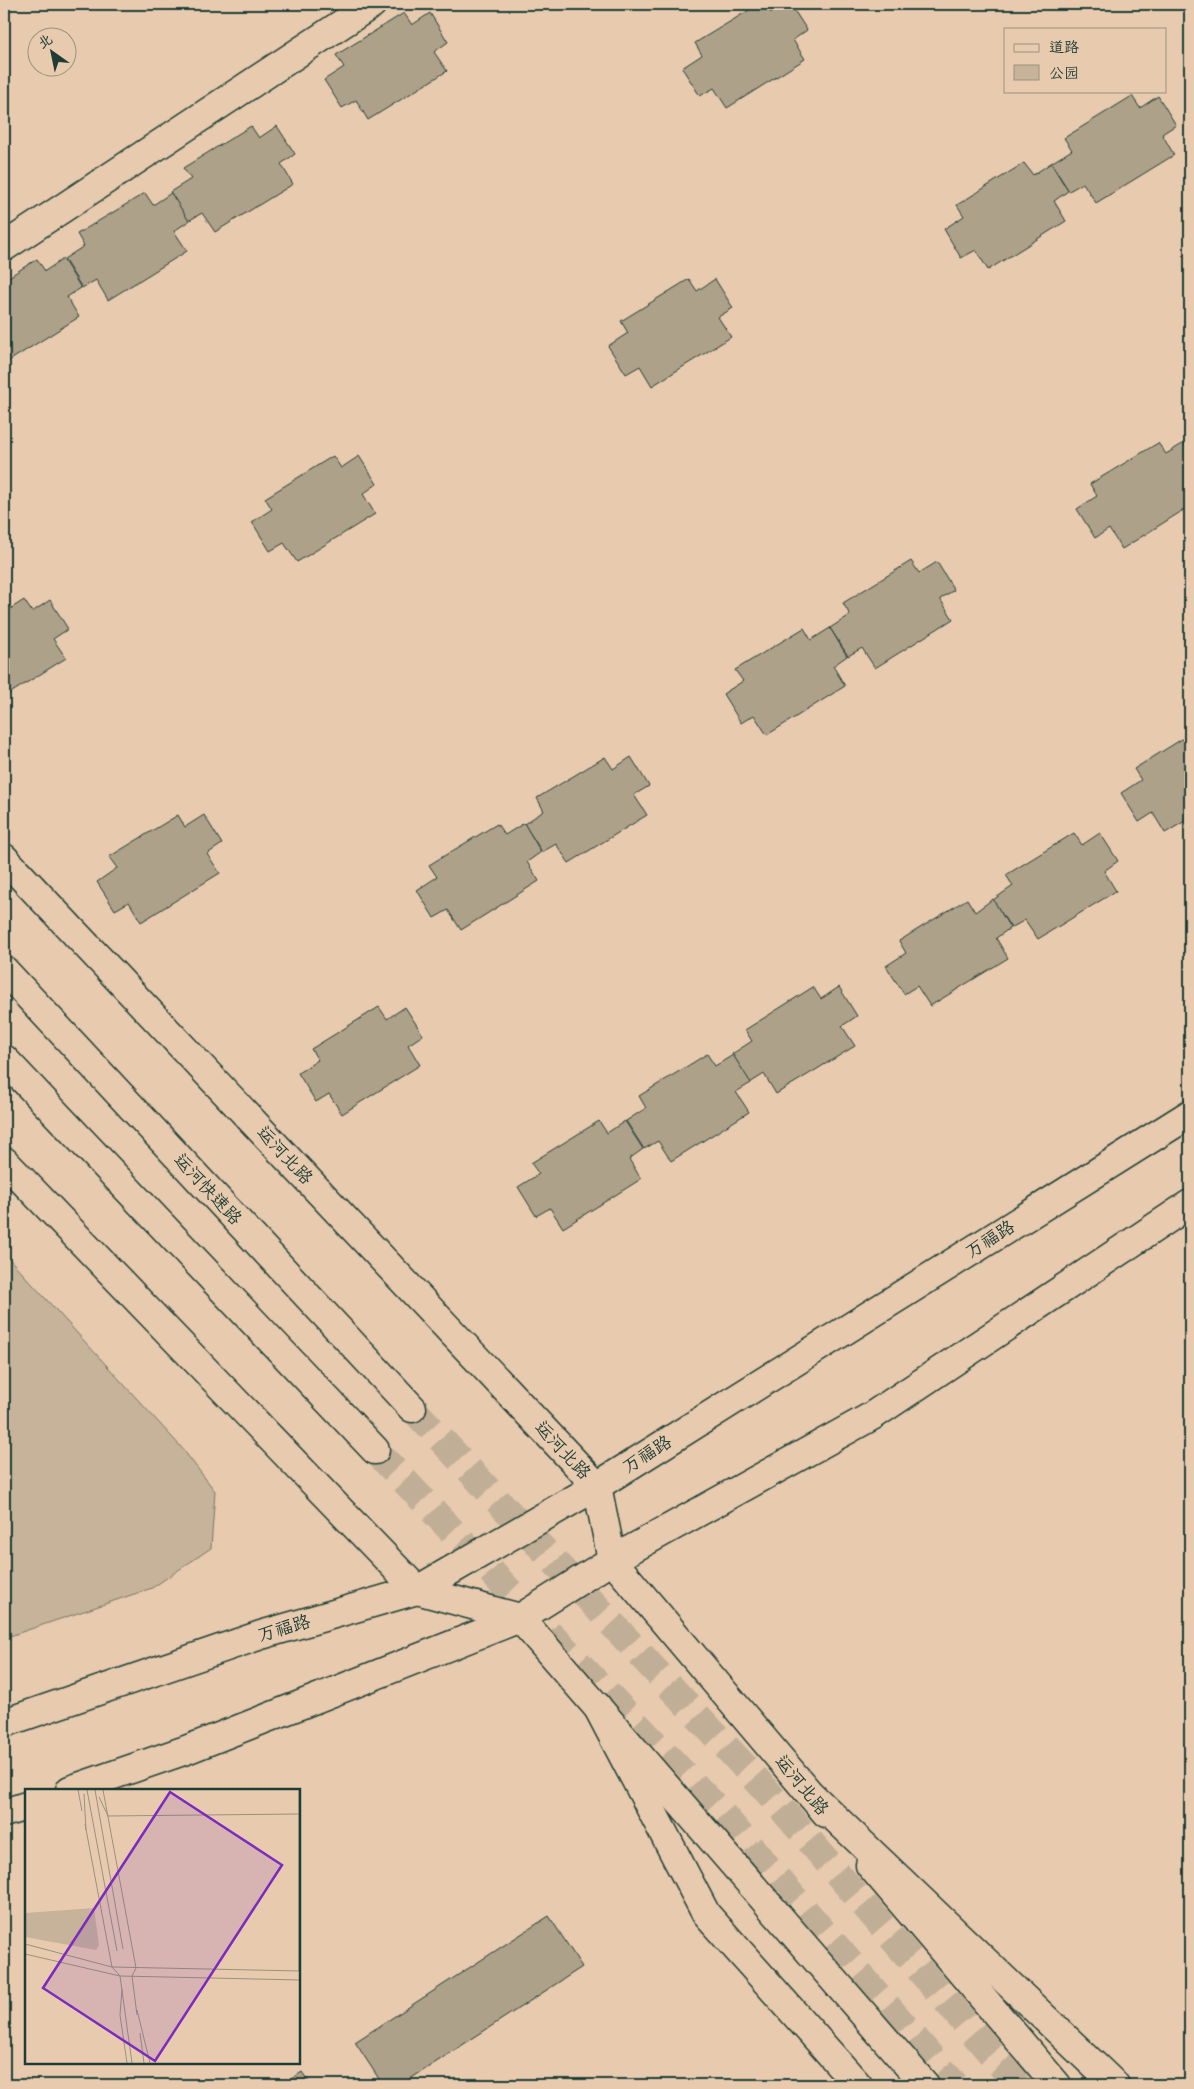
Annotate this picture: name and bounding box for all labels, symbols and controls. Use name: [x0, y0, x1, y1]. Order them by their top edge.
north arrow: [28, 28, 78, 78]
legend: [1004, 28, 1166, 92]
text: 北: [35, 31, 56, 52]
text: 道路: [1049, 38, 1079, 57]
text: 公园: [1049, 64, 1079, 83]
street label: 运河北路: [252, 1122, 317, 1189]
street label: 运河快速路: [169, 1149, 246, 1229]
street label: 万福路: [962, 1216, 1019, 1263]
street label: 运河北路: [530, 1417, 595, 1484]
street label: 万福路: [619, 1431, 676, 1478]
street label: 万福路: [255, 1611, 313, 1646]
street label: 运河北路: [770, 1751, 833, 1820]
inset map: [25, 1789, 300, 2064]

